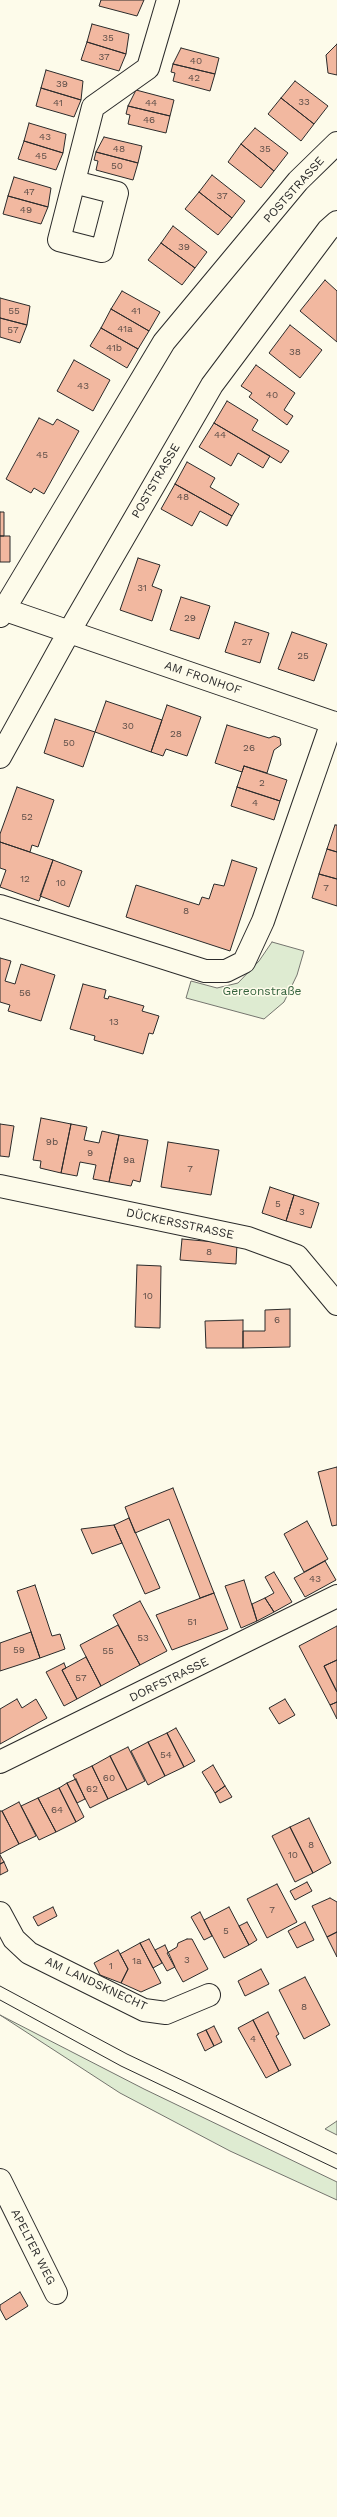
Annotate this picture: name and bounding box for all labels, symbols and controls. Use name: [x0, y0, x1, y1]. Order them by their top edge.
house number: 35: [102, 32, 114, 44]
house number: 37: [98, 51, 110, 63]
house number: 40: [190, 55, 202, 67]
house number: 42: [188, 72, 200, 84]
house number: 39: [56, 78, 68, 90]
house number: 33: [298, 96, 310, 108]
house number: 41: [53, 97, 63, 109]
house number: 44: [145, 97, 157, 109]
house number: 46: [143, 114, 155, 126]
house number: 43: [39, 131, 51, 143]
house number: 48: [113, 143, 125, 155]
house number: 35: [259, 143, 271, 155]
house number: 45: [35, 150, 47, 162]
street label: POSTSTRASSE: [261, 154, 327, 226]
house number: 50: [111, 160, 123, 172]
house number: 47: [23, 186, 35, 198]
house number: 37: [216, 190, 228, 202]
house number: 49: [20, 204, 32, 216]
house number: 39: [178, 241, 190, 253]
house number: 55: [8, 305, 20, 317]
house number: 41: [131, 305, 141, 317]
house number: 41a: [117, 323, 133, 335]
house number: 57: [7, 324, 19, 336]
house number: 41b: [106, 342, 122, 354]
house number: 38: [289, 346, 301, 358]
house number: 43: [77, 380, 89, 392]
house number: 40: [266, 389, 278, 401]
house number: 44: [214, 429, 226, 441]
street label: POSTSTRASSE: [129, 441, 183, 521]
house number: 45: [36, 449, 48, 461]
house number: 48: [177, 491, 189, 503]
house number: 31: [137, 582, 147, 594]
house number: 29: [184, 612, 196, 624]
house number: 27: [241, 636, 253, 648]
house number: 25: [297, 650, 309, 662]
street label: AM FRONHOF: [163, 658, 243, 698]
house number: 30: [122, 720, 134, 732]
house number: 28: [170, 728, 182, 740]
house number: 50: [63, 737, 75, 749]
house number: 26: [243, 742, 255, 754]
house number: 2: [259, 777, 265, 789]
house number: 4: [252, 797, 258, 809]
house number: 52: [21, 811, 33, 823]
house number: 12: [20, 873, 30, 885]
house number: 10: [56, 877, 66, 889]
house number: 7: [323, 882, 329, 894]
house number: 8: [183, 905, 189, 917]
park label: Gereonstraße: [222, 984, 302, 998]
house number: 56: [19, 987, 31, 999]
house number: 13: [109, 1016, 119, 1028]
house number: 9b: [46, 1136, 58, 1148]
house number: 9: [87, 1147, 93, 1159]
house number: 9a: [123, 1154, 135, 1166]
house number: 7: [187, 1163, 193, 1175]
house number: 5: [275, 1198, 281, 1210]
street label: DÜCKERSSTRASSE: [125, 1206, 235, 1242]
house number: 3: [299, 1206, 305, 1218]
house number: 8: [206, 1246, 212, 1258]
house number: 10: [143, 1290, 153, 1302]
house number: 6: [274, 1314, 280, 1326]
house number: 43: [309, 1573, 321, 1585]
house number: 51: [187, 1616, 197, 1628]
house number: 53: [137, 1632, 149, 1644]
house number: 59: [13, 1644, 25, 1656]
house number: 55: [102, 1645, 114, 1657]
street label: DORFSTRASSE: [127, 1655, 211, 1705]
house number: 57: [75, 1672, 87, 1684]
house number: 54: [160, 1749, 172, 1761]
house number: 60: [103, 1772, 115, 1784]
house number: 62: [86, 1783, 98, 1795]
house number: 64: [51, 1804, 63, 1816]
house number: 8: [308, 1839, 314, 1851]
house number: 10: [288, 1849, 298, 1861]
house number: 7: [269, 1904, 275, 1916]
house number: 5: [223, 1925, 229, 1937]
street label: AM LANDSKNECHT: [43, 1954, 149, 2014]
house number: 3: [184, 1954, 190, 1966]
house number: 1a: [132, 1955, 142, 1967]
house number: 1: [109, 1960, 113, 1972]
house number: 8: [301, 2001, 307, 2013]
house number: 4: [250, 2033, 256, 2045]
street label: APELTER WEG: [8, 2207, 58, 2287]

